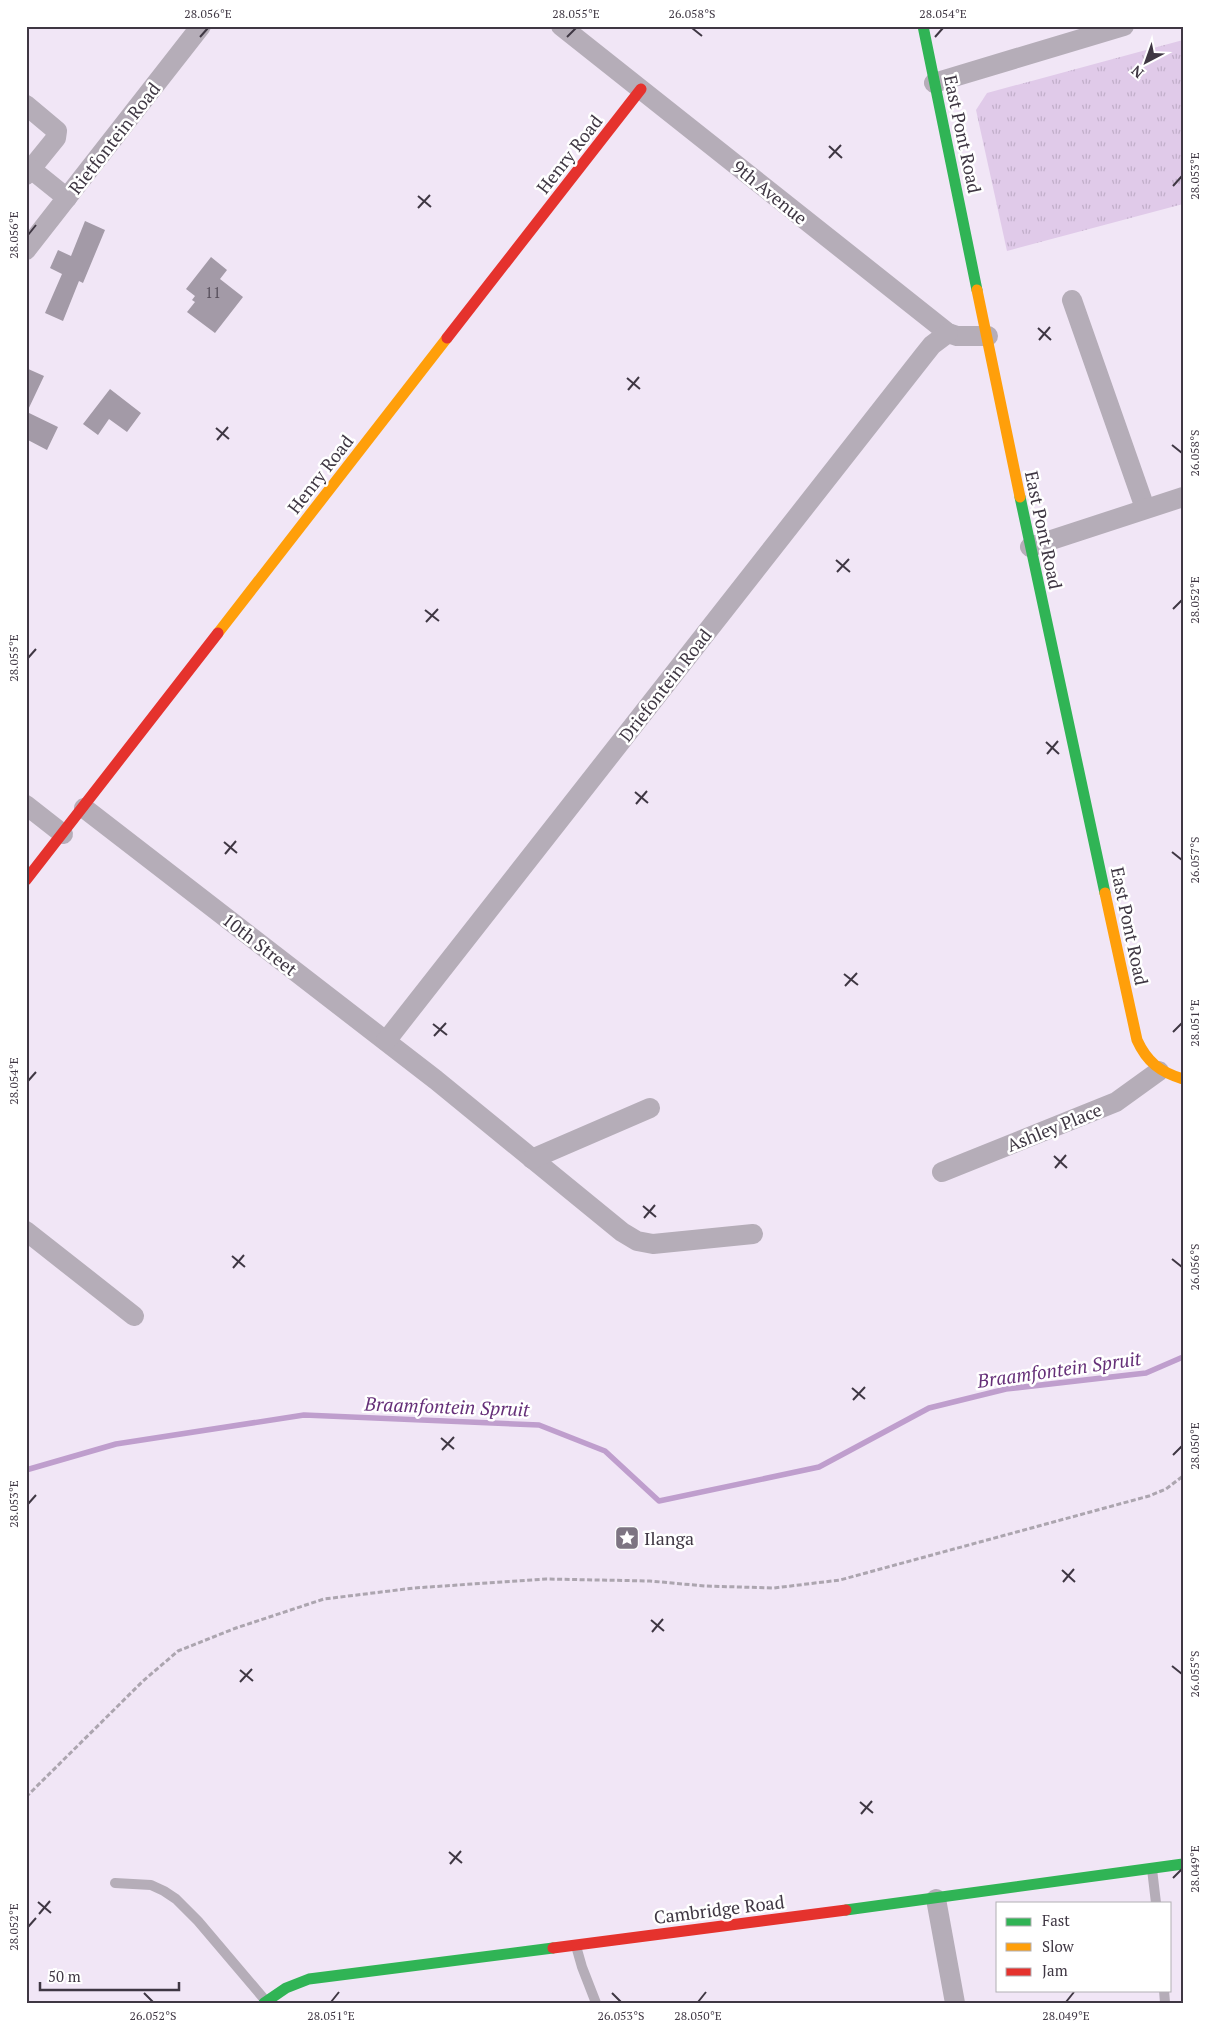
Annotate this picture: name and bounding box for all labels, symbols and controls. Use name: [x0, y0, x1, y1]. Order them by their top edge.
text: 28.056°E: [184, 6, 232, 21]
text: 28.055°E: [552, 6, 600, 21]
text: 26.058°S: [669, 6, 715, 21]
text: 28.054°E: [919, 6, 967, 21]
north arrow: [1122, 38, 1172, 88]
text: N: [1127, 61, 1147, 83]
street label: East Pont Road: [939, 73, 987, 195]
street label: Rietfontein Road: [63, 77, 165, 199]
street label: Henry Road: [531, 110, 607, 198]
text: 28.053°E: [1187, 152, 1202, 200]
street label: 9th Avenue: [728, 154, 812, 230]
text: 28.056°E: [6, 211, 21, 259]
house number: 11: [205, 282, 221, 302]
street label: Henry Road: [282, 430, 358, 518]
text: 26.058°S: [1187, 430, 1202, 476]
street label: East Pont Road: [1020, 469, 1068, 591]
text: 28.052°E: [1187, 576, 1202, 624]
street label: Driefontein Road: [613, 624, 717, 746]
text: 28.055°E: [6, 634, 21, 682]
text: 26.057°S: [1187, 837, 1202, 883]
street label: East Pont Road: [1106, 865, 1154, 987]
street label: 10th Street: [218, 907, 303, 981]
text: 28.051°E: [1187, 999, 1202, 1047]
text: 28.054°E: [6, 1057, 21, 1105]
street label: Ashley Place: [1003, 1097, 1105, 1157]
text: 26.056°S: [1187, 1244, 1202, 1290]
water label: Braamfontein Spruit: [975, 1345, 1143, 1393]
water label: Braamfontein Spruit: [363, 1391, 531, 1421]
text: 28.050°E: [1187, 1422, 1202, 1470]
text: 28.053°E: [6, 1480, 21, 1528]
place icon: Ilanga: [614, 1525, 640, 1551]
place label: Ilanga: [644, 1526, 694, 1550]
text: 26.055°S: [1187, 1651, 1202, 1697]
text: 28.049°E: [1187, 1845, 1202, 1893]
street label: Cambridge Road: [652, 1889, 786, 1929]
legend: [996, 1902, 1172, 1992]
text: 28.052°E: [6, 1903, 21, 1951]
text: Fast: [1042, 1910, 1070, 1930]
text: Slow: [1042, 1936, 1075, 1956]
scale bar: [40, 1959, 179, 1991]
text: Jam: [1042, 1960, 1068, 1980]
text: 50 m: [48, 1966, 81, 1986]
text: 26.052°S: [130, 2008, 176, 2023]
text: 28.051°E: [307, 2008, 355, 2023]
text: 26.053°S: [598, 2008, 644, 2023]
text: 28.050°E: [674, 2008, 722, 2023]
text: 28.049°E: [1042, 2008, 1090, 2023]

